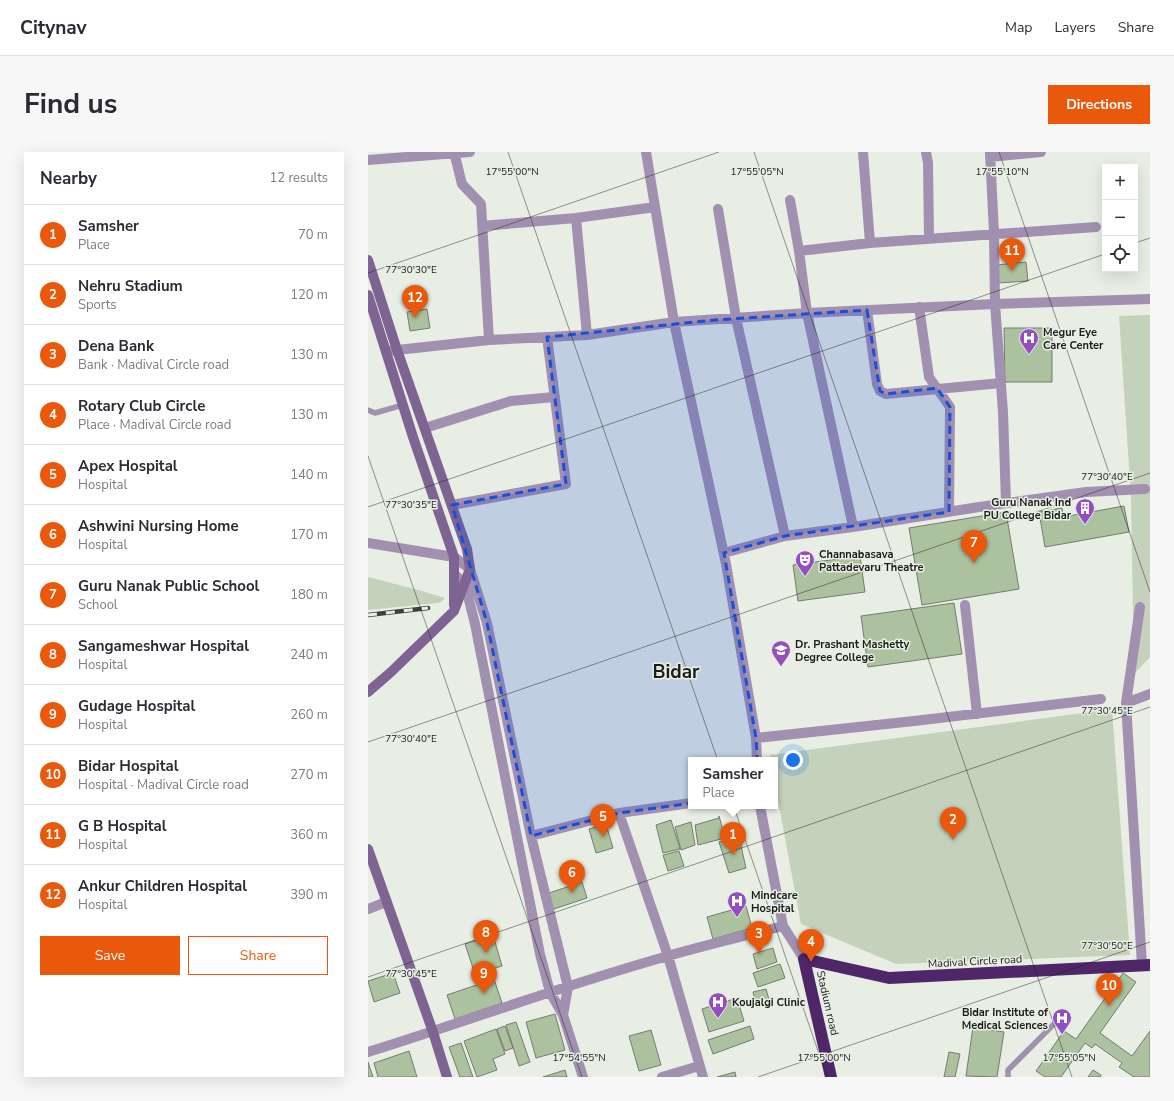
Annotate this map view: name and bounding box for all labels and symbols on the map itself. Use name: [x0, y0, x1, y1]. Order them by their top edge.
text: 17°55'00"N: [485, 165, 539, 179]
text: 17°55'05"N: [730, 165, 784, 179]
text: 17°55'10"N: [975, 165, 1029, 179]
pin: 11: [999, 238, 1025, 271]
text: 77°30'30"E: [385, 263, 437, 277]
pin: 12: [402, 285, 428, 318]
place label: Megur Eye Care Center: [1043, 325, 1104, 353]
hospital icon: Megur Eye Care Center: [1018, 327, 1040, 355]
text: 77°30'40"E: [1081, 470, 1133, 484]
place label: Guru Nanak Ind PU College Bidar: [984, 495, 1072, 523]
building icon: Guru Nanak Ind PU College Bidar: [1074, 497, 1096, 525]
text: 77°30'35"E: [385, 498, 437, 512]
pin: 7: [961, 530, 987, 563]
place label: Channabasava Pattadevaru Theatre: [819, 547, 924, 575]
theatre icon: Channabasava Pattadevaru Theatre: [794, 549, 816, 577]
place label: Dr. Prashant Mashetty Degree College: [795, 637, 909, 665]
school or university icon: Dr. Prashant Mashetty Degree College: [770, 639, 792, 667]
district label: Bidar: [652, 659, 700, 685]
text: 77°30'45"E: [1081, 704, 1133, 718]
text: 77°30'40"E: [385, 732, 437, 746]
your location: [783, 750, 803, 770]
pin: 5: [590, 804, 616, 837]
pin: 2: [940, 807, 966, 840]
pin: 1: [720, 822, 746, 855]
pin: 6: [559, 860, 585, 893]
place label: Mindcare Hospital: [751, 888, 798, 916]
hospital icon: Mindcare Hospital: [726, 890, 748, 918]
pin: 8: [473, 920, 499, 953]
pin: 3: [746, 921, 772, 954]
pin: 4: [798, 929, 824, 962]
text: 77°30'50"E: [1081, 939, 1133, 953]
street label: Madival Circle road: [927, 952, 1023, 971]
pin: 9: [471, 961, 497, 994]
text: 77°30'45"E: [385, 967, 437, 981]
street label: Stadium road: [813, 969, 842, 1037]
pin: 10: [1096, 973, 1122, 1006]
hospital icon: Koujalgi Clinic: [707, 991, 729, 1019]
place label: Koujalgi Clinic: [732, 995, 806, 1010]
place label: Bidar Institute of Medical Sciences: [962, 1005, 1049, 1033]
hospital icon: Bidar Institute of Medical Sciences: [1051, 1007, 1073, 1035]
text: 17°54'55"N: [552, 1051, 606, 1065]
text: 17°55'00"N: [797, 1051, 851, 1065]
text: 17°55'05"N: [1042, 1051, 1096, 1065]

